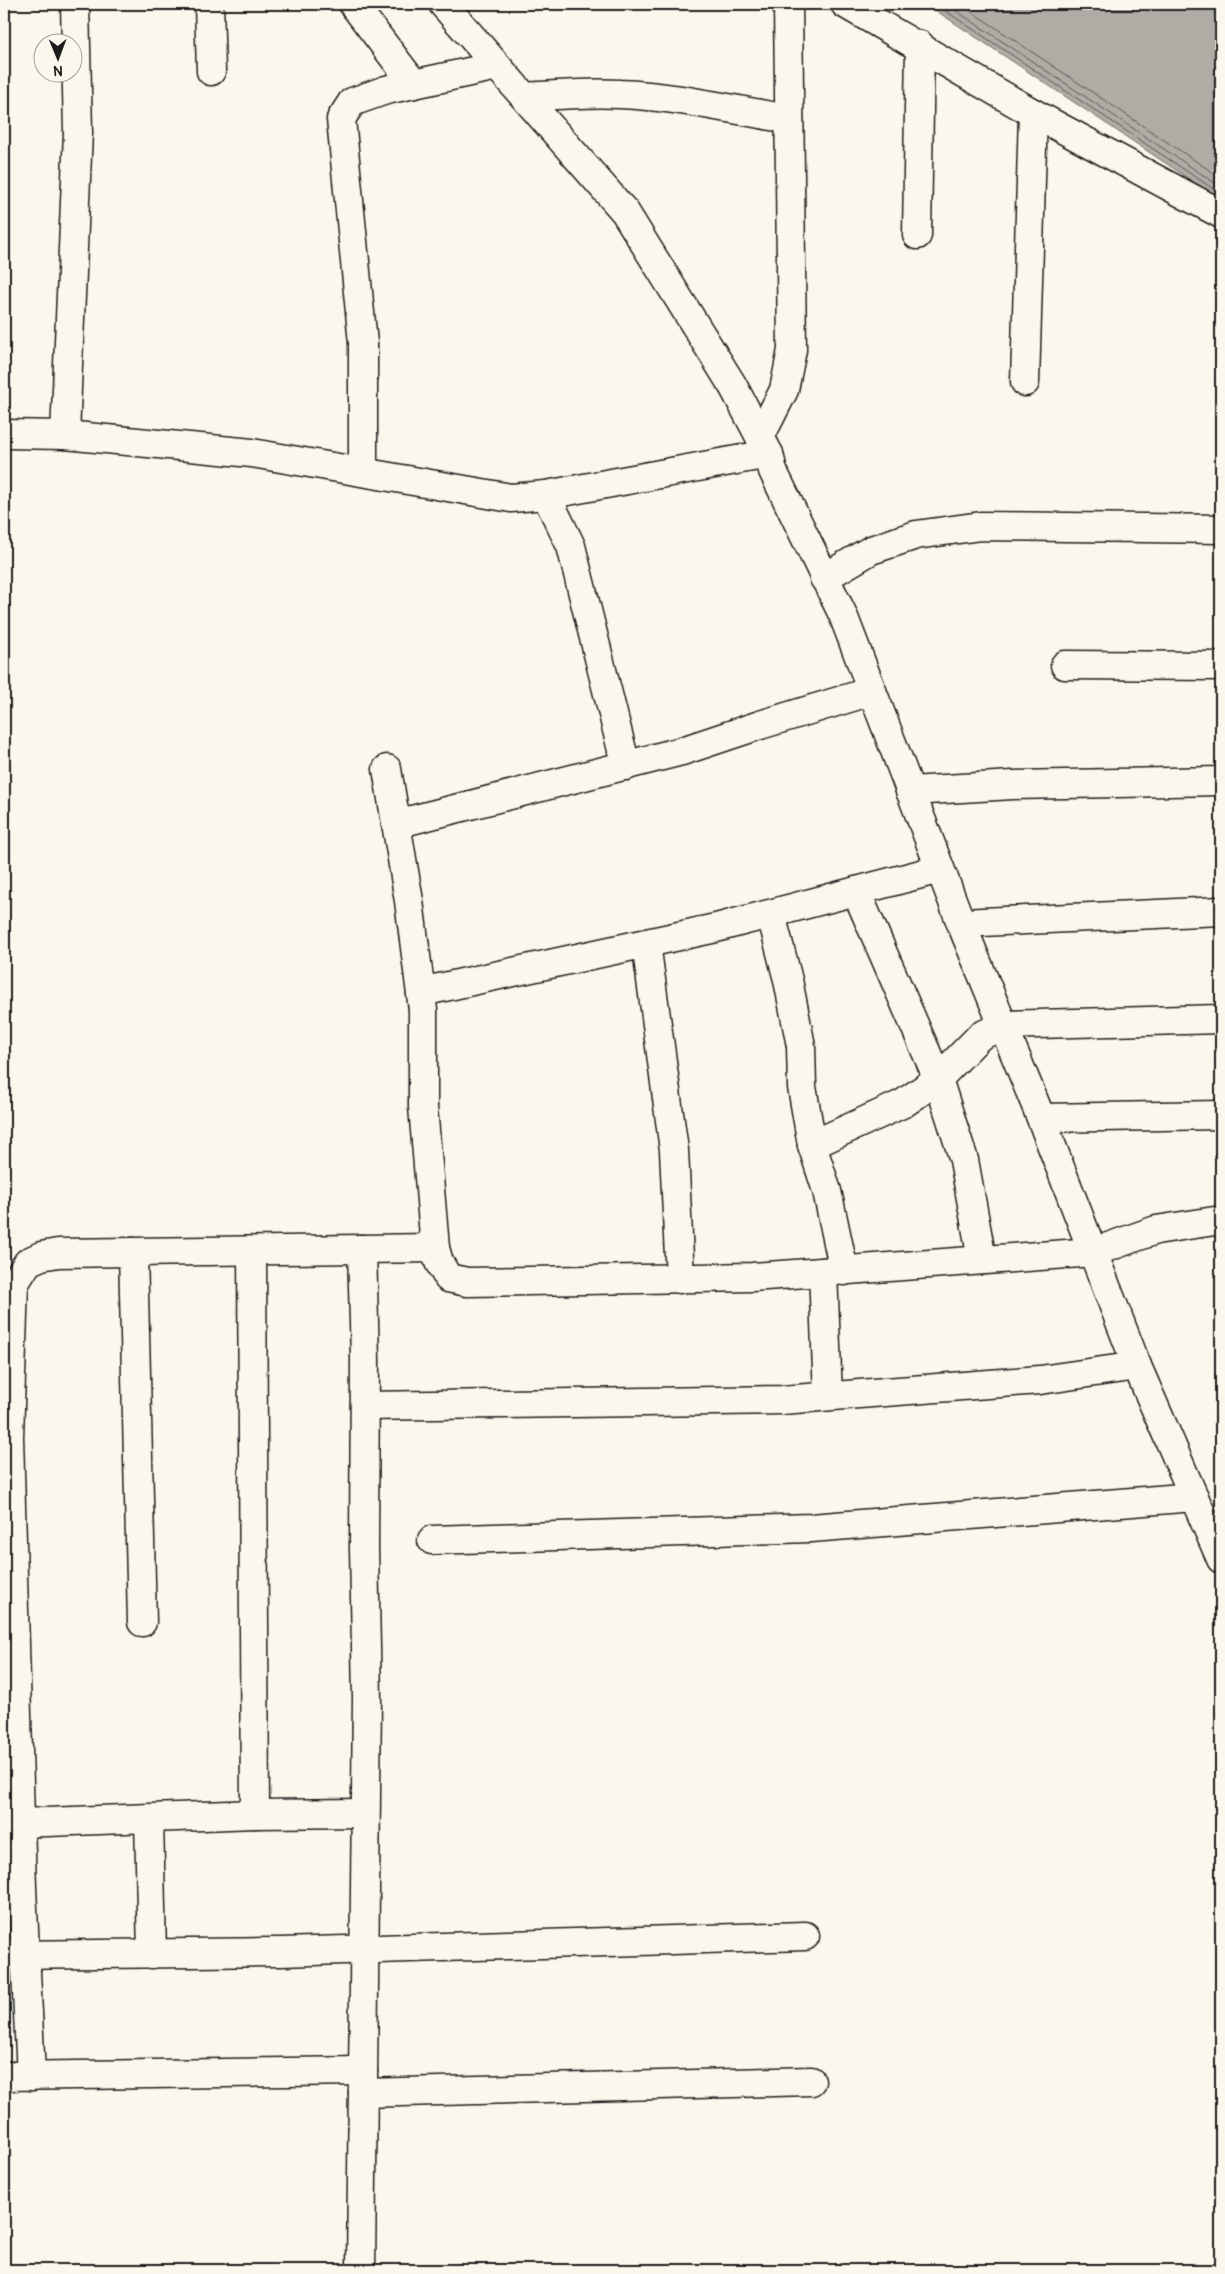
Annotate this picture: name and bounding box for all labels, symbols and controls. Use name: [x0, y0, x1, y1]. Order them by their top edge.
north arrow: [32, 32, 82, 82]
text: N: [53, 62, 63, 79]

